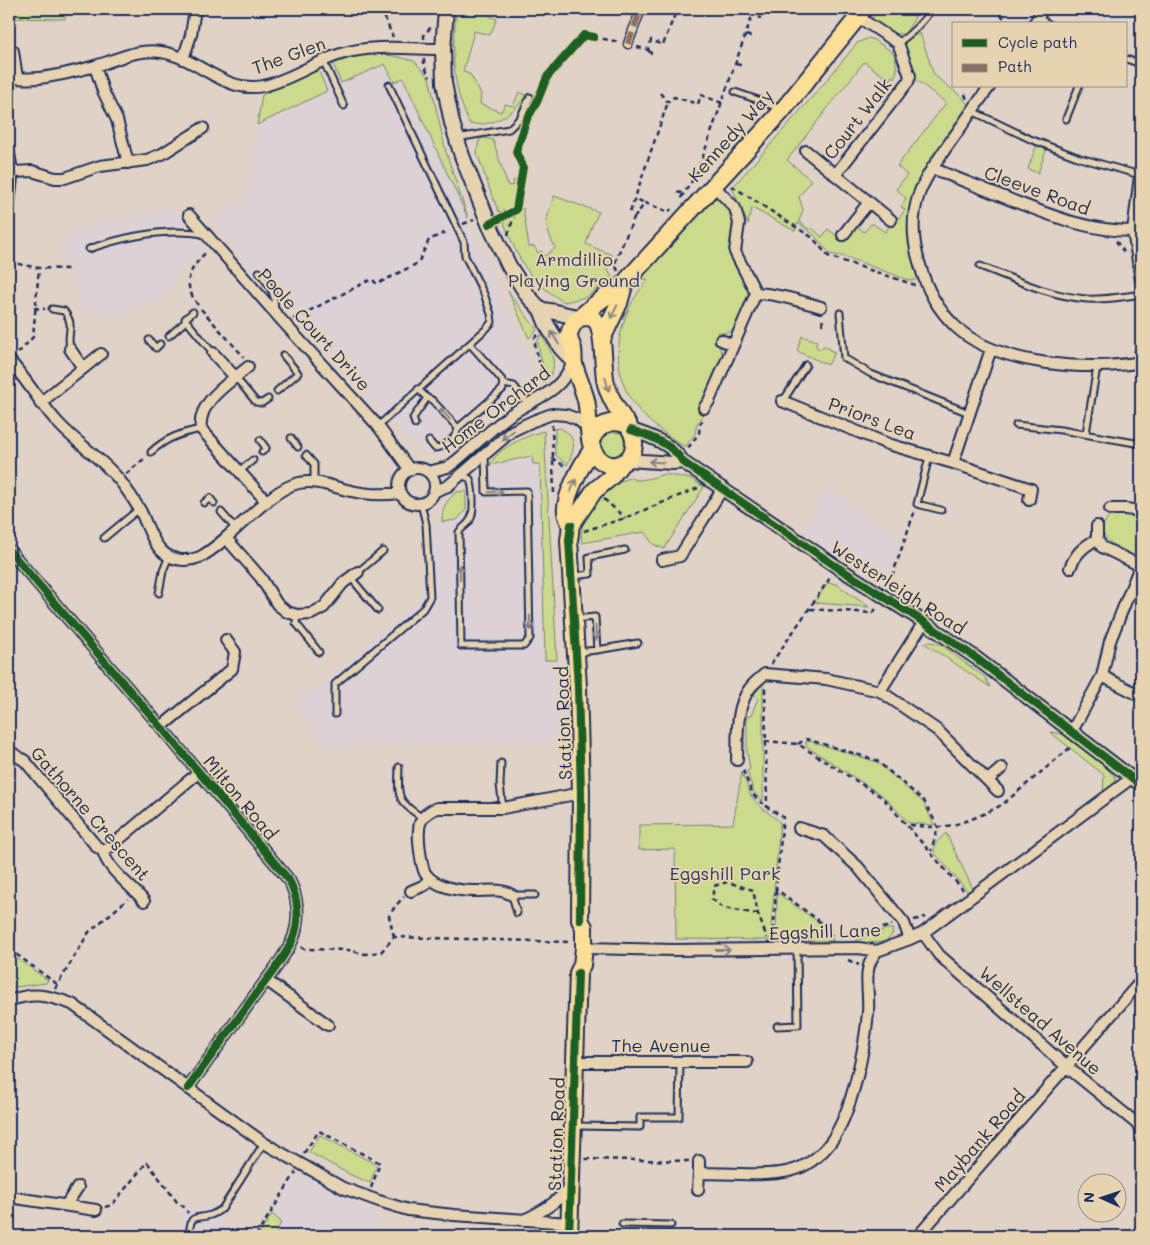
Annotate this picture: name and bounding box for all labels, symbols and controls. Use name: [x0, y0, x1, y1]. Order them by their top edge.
legend: [952, 22, 1128, 88]
street label: The Glen: [249, 31, 328, 79]
text: Cycle path: [998, 32, 1077, 52]
text: Path: [998, 56, 1032, 76]
street label: Court Walk: [818, 73, 897, 164]
street label: Kennedy Way: [682, 84, 778, 187]
street label: Cleeve Road: [981, 160, 1094, 220]
park label: Armdillio Playing Ground: [508, 247, 640, 292]
street label: Poole Court Drive: [253, 263, 376, 396]
one-way arrow: [609, 305, 619, 320]
one-way arrow: [549, 331, 559, 345]
street label: Home Orchard: [436, 360, 555, 458]
one-way arrow: [603, 376, 612, 392]
street label: Priors Lea: [825, 391, 919, 445]
one-way arrow: [439, 407, 451, 420]
one-way arrow: [502, 429, 515, 440]
one-way arrow: [648, 458, 664, 467]
one-way arrow: [569, 478, 578, 494]
one-way arrow: [488, 487, 504, 496]
street label: Westerleigh Road: [827, 535, 971, 640]
one-way arrow: [455, 564, 464, 580]
one-way arrow: [525, 614, 535, 631]
one-way arrow: [592, 625, 601, 641]
street label: Station Road: [549, 666, 577, 780]
street label: Gathorne Crescent: [26, 741, 156, 886]
street label: Milton Road: [198, 750, 283, 845]
park label: Eggshill Park: [669, 861, 781, 885]
street label: Eggshill Lane: [768, 917, 881, 945]
one-way arrow: [714, 945, 730, 955]
street label: Wellstead Avenue: [974, 961, 1107, 1080]
street label: The Avenue: [611, 1033, 711, 1057]
street label: Station Road: [542, 1077, 570, 1191]
street label: Maybank Road: [928, 1084, 1030, 1196]
north arrow: [1078, 1172, 1128, 1222]
text: N: [1079, 1191, 1098, 1203]

